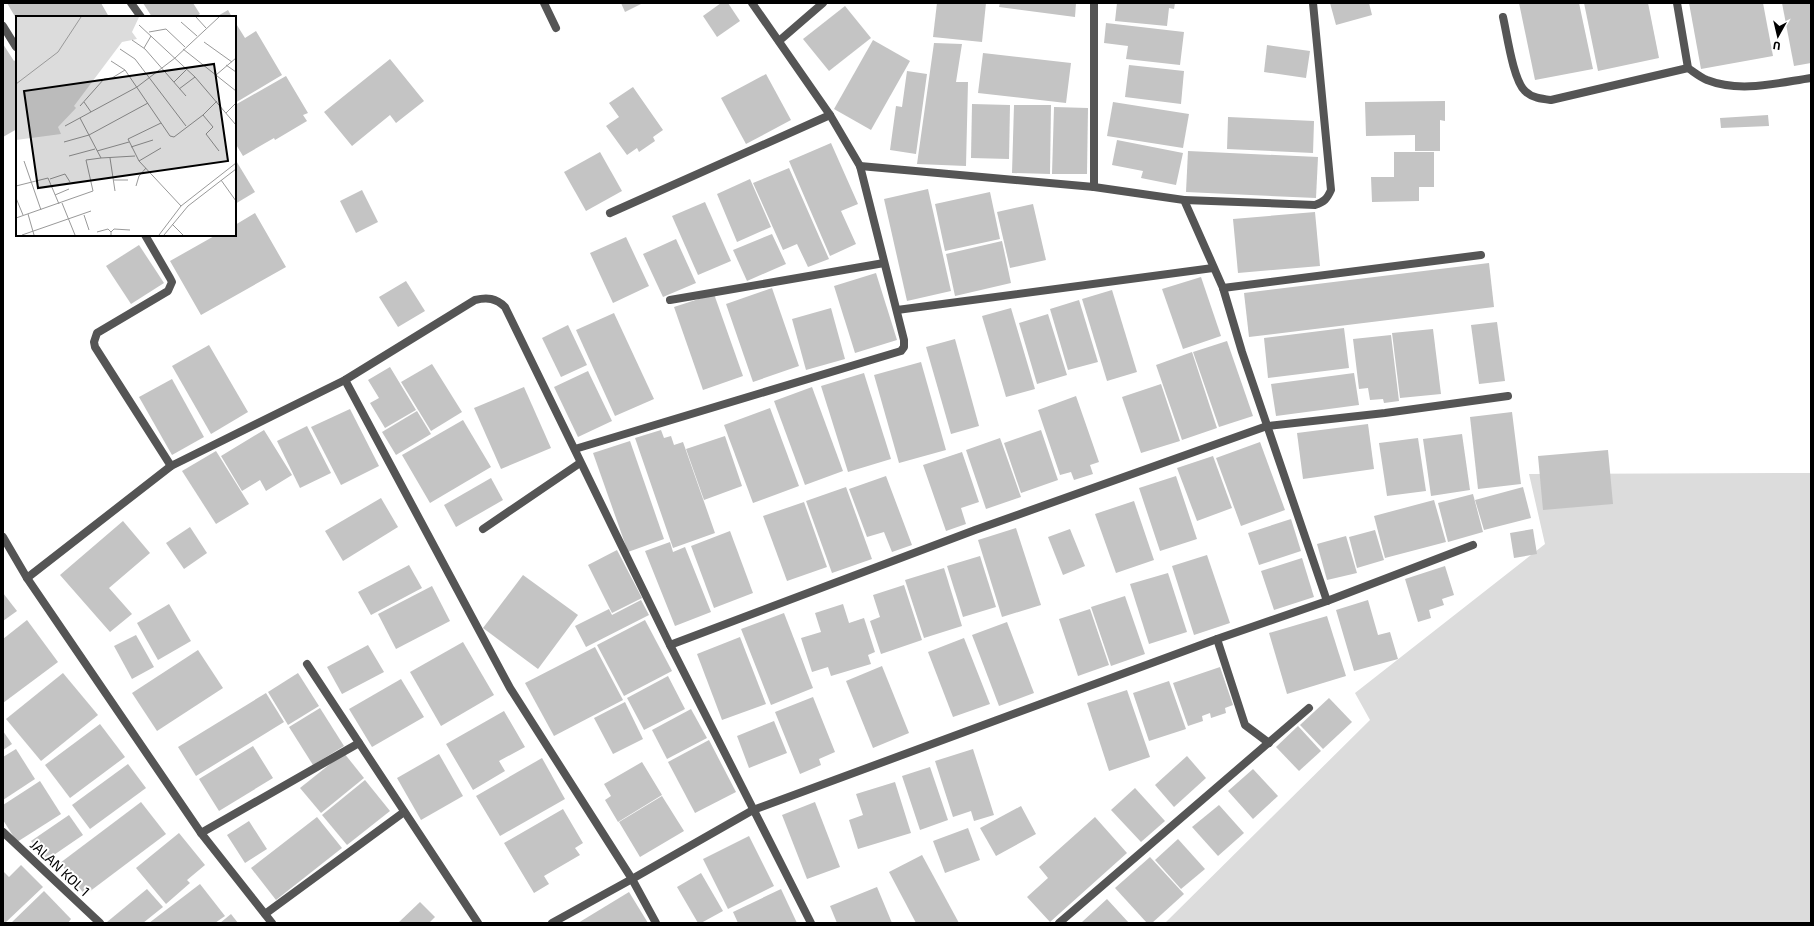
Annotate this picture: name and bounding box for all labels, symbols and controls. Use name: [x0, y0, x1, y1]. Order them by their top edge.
inset map: [16, 16, 236, 236]
north arrow: [1758, 16, 1798, 56]
text: U: [1772, 39, 1781, 53]
street label: JALAN KOL 1: [27, 836, 94, 900]

